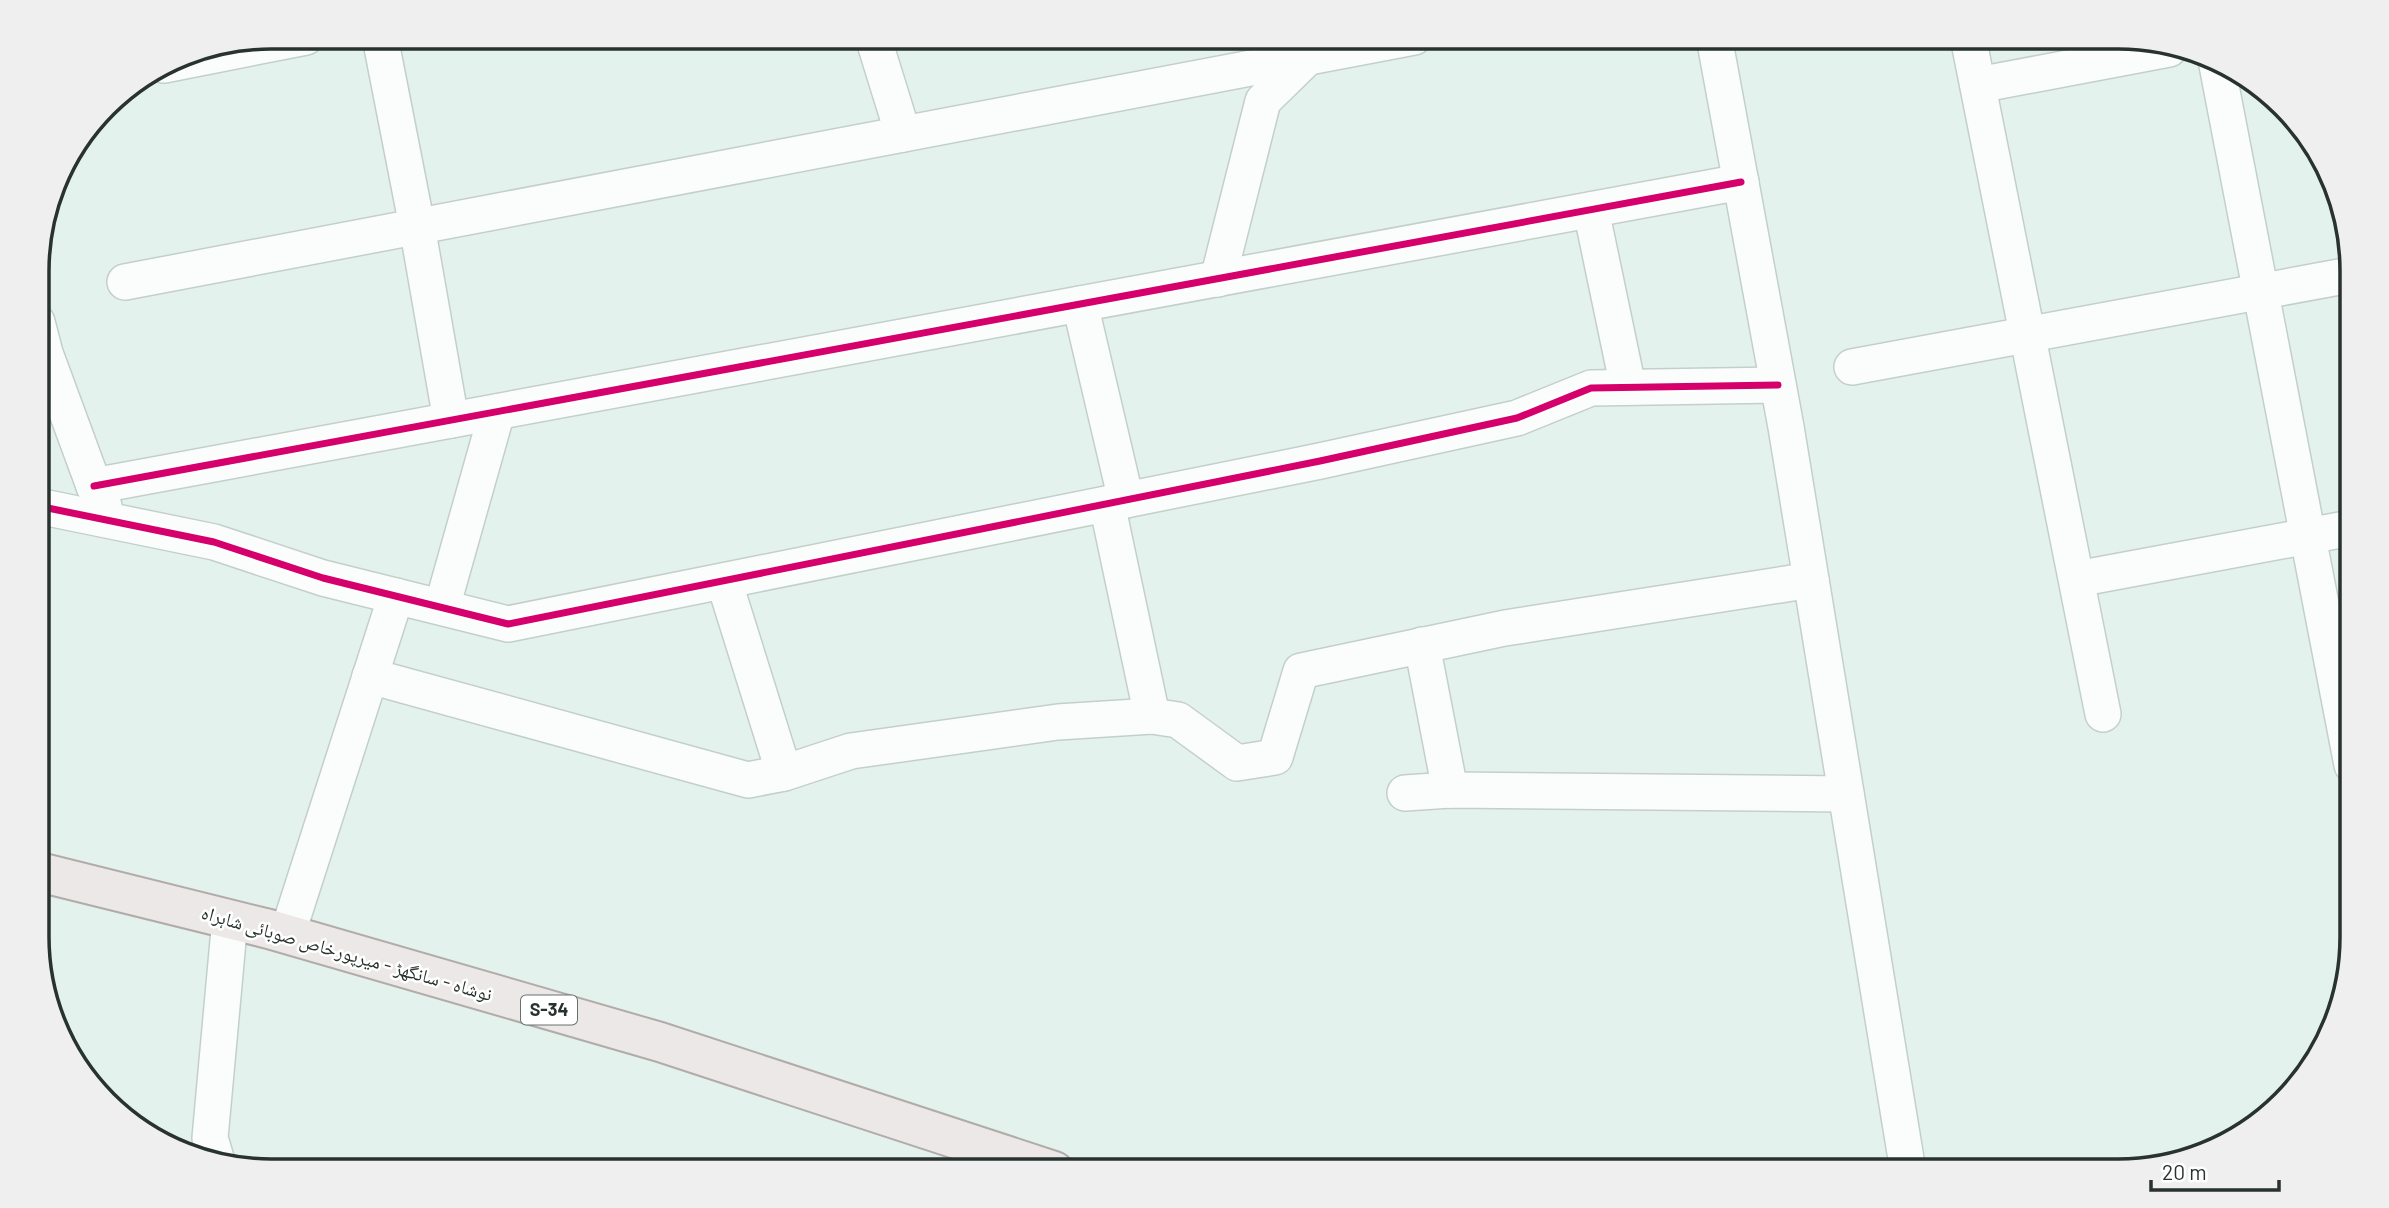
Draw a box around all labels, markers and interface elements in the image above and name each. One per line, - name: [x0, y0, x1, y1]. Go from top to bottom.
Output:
- street label: نوشاہ - سانگھڑ - میرپورخاص صوبائی شاہراہ: [199, 900, 495, 1006]
- road number: S-34: [521, 995, 577, 1024]
- scale bar: [2151, 1148, 2279, 1192]
- text: 20 m: [2162, 1159, 2207, 1184]

